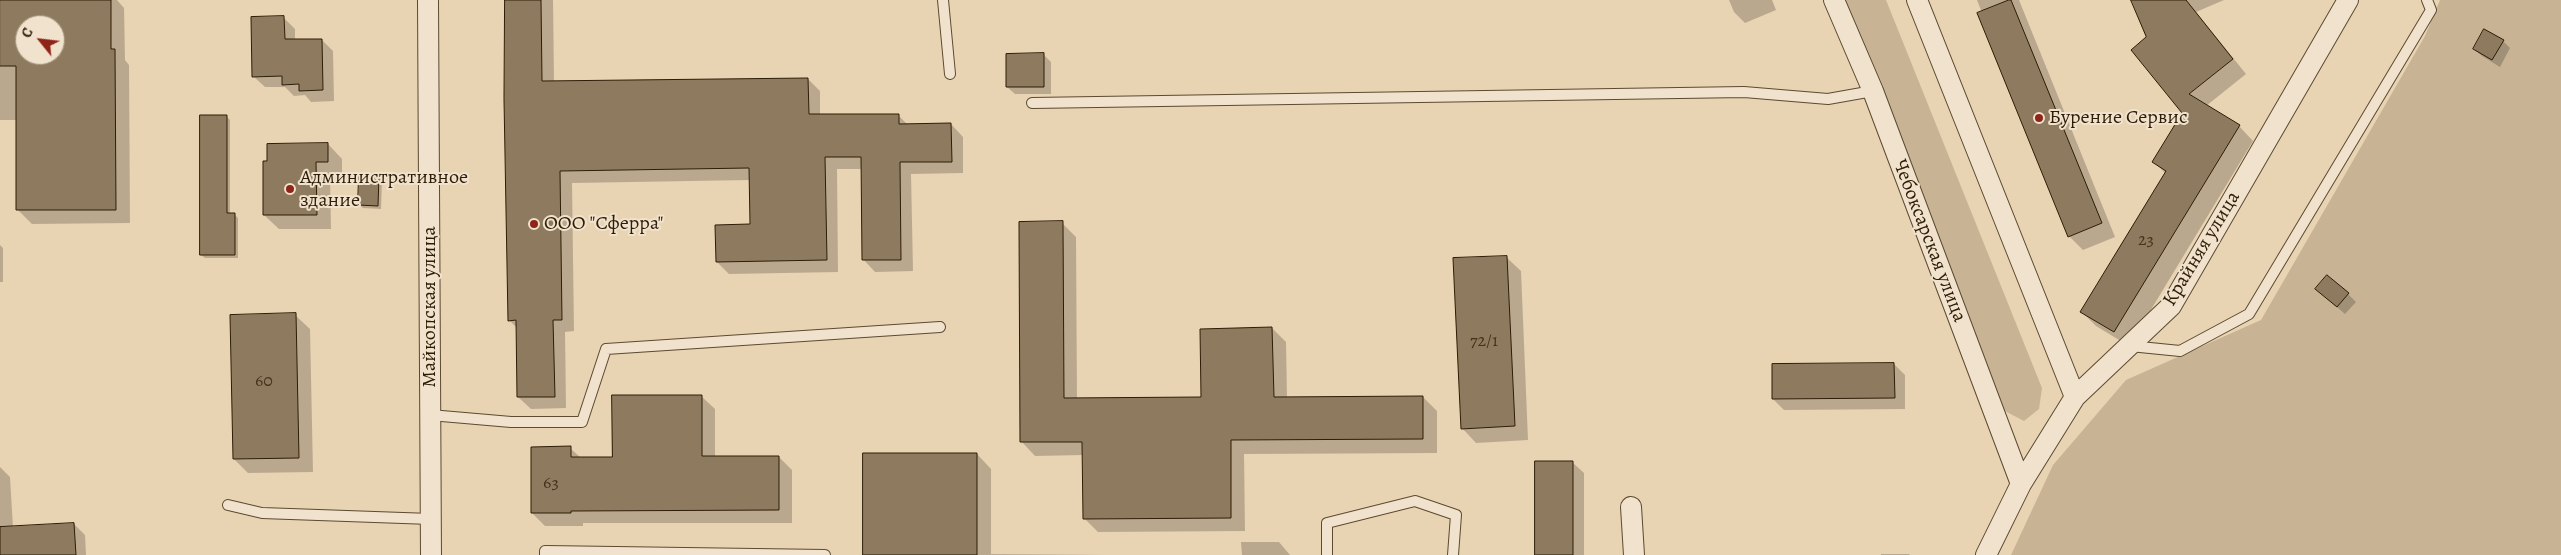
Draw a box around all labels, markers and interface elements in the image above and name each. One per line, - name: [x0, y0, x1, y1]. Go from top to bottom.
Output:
- north arrow: [15, 15, 65, 65]
- text: С: [17, 25, 38, 41]
- place label: Бурение Сервис: [2049, 106, 2188, 130]
- marker: Бурение Сервис: [2033, 112, 2045, 124]
- street label: Чебоксарская улица: [1887, 156, 1971, 326]
- place label: Административное здание: [300, 166, 468, 213]
- marker: Административное здание: [284, 183, 296, 195]
- street label: Крайняя улица: [2158, 187, 2246, 311]
- place label: ООО "Сферра": [544, 212, 663, 236]
- marker: ООО "Сферра": [528, 218, 540, 230]
- street label: Майкопская улица: [418, 226, 442, 388]
- house number: 23: [2138, 230, 2154, 252]
- house number: 72/1: [1470, 331, 1498, 353]
- house number: 60: [255, 371, 273, 393]
- house number: 63: [543, 473, 559, 495]

